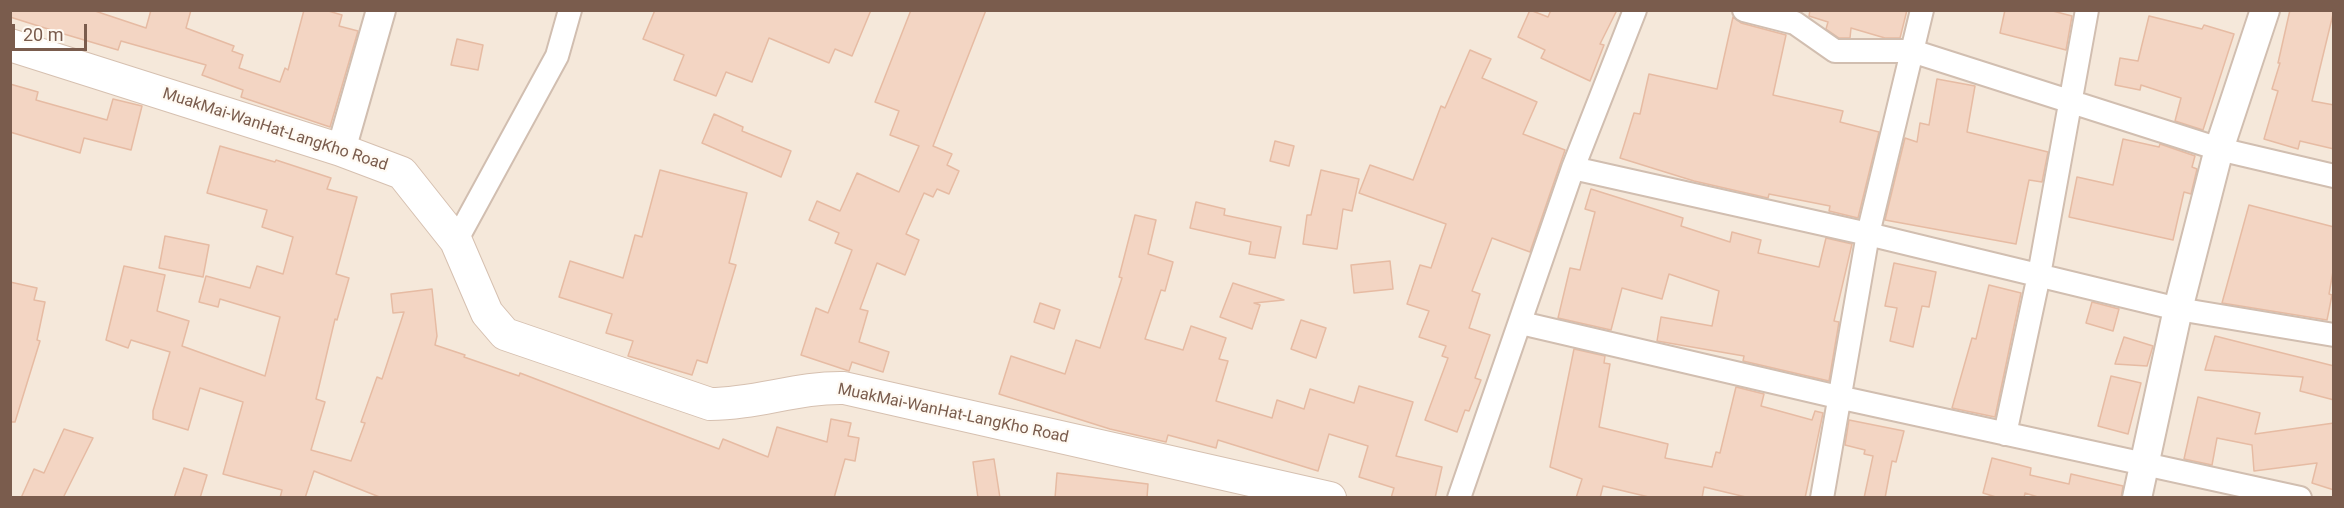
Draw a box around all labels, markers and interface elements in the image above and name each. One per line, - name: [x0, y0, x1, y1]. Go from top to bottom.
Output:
- scale bar: [15, 12, 90, 50]
- text: 20 m: [23, 24, 63, 45]
- street label: MuakMai-WanHat-LangKho Road: [160, 84, 390, 176]
- street label: MuakMai-WanHat-LangKho Road: [836, 380, 1070, 448]

